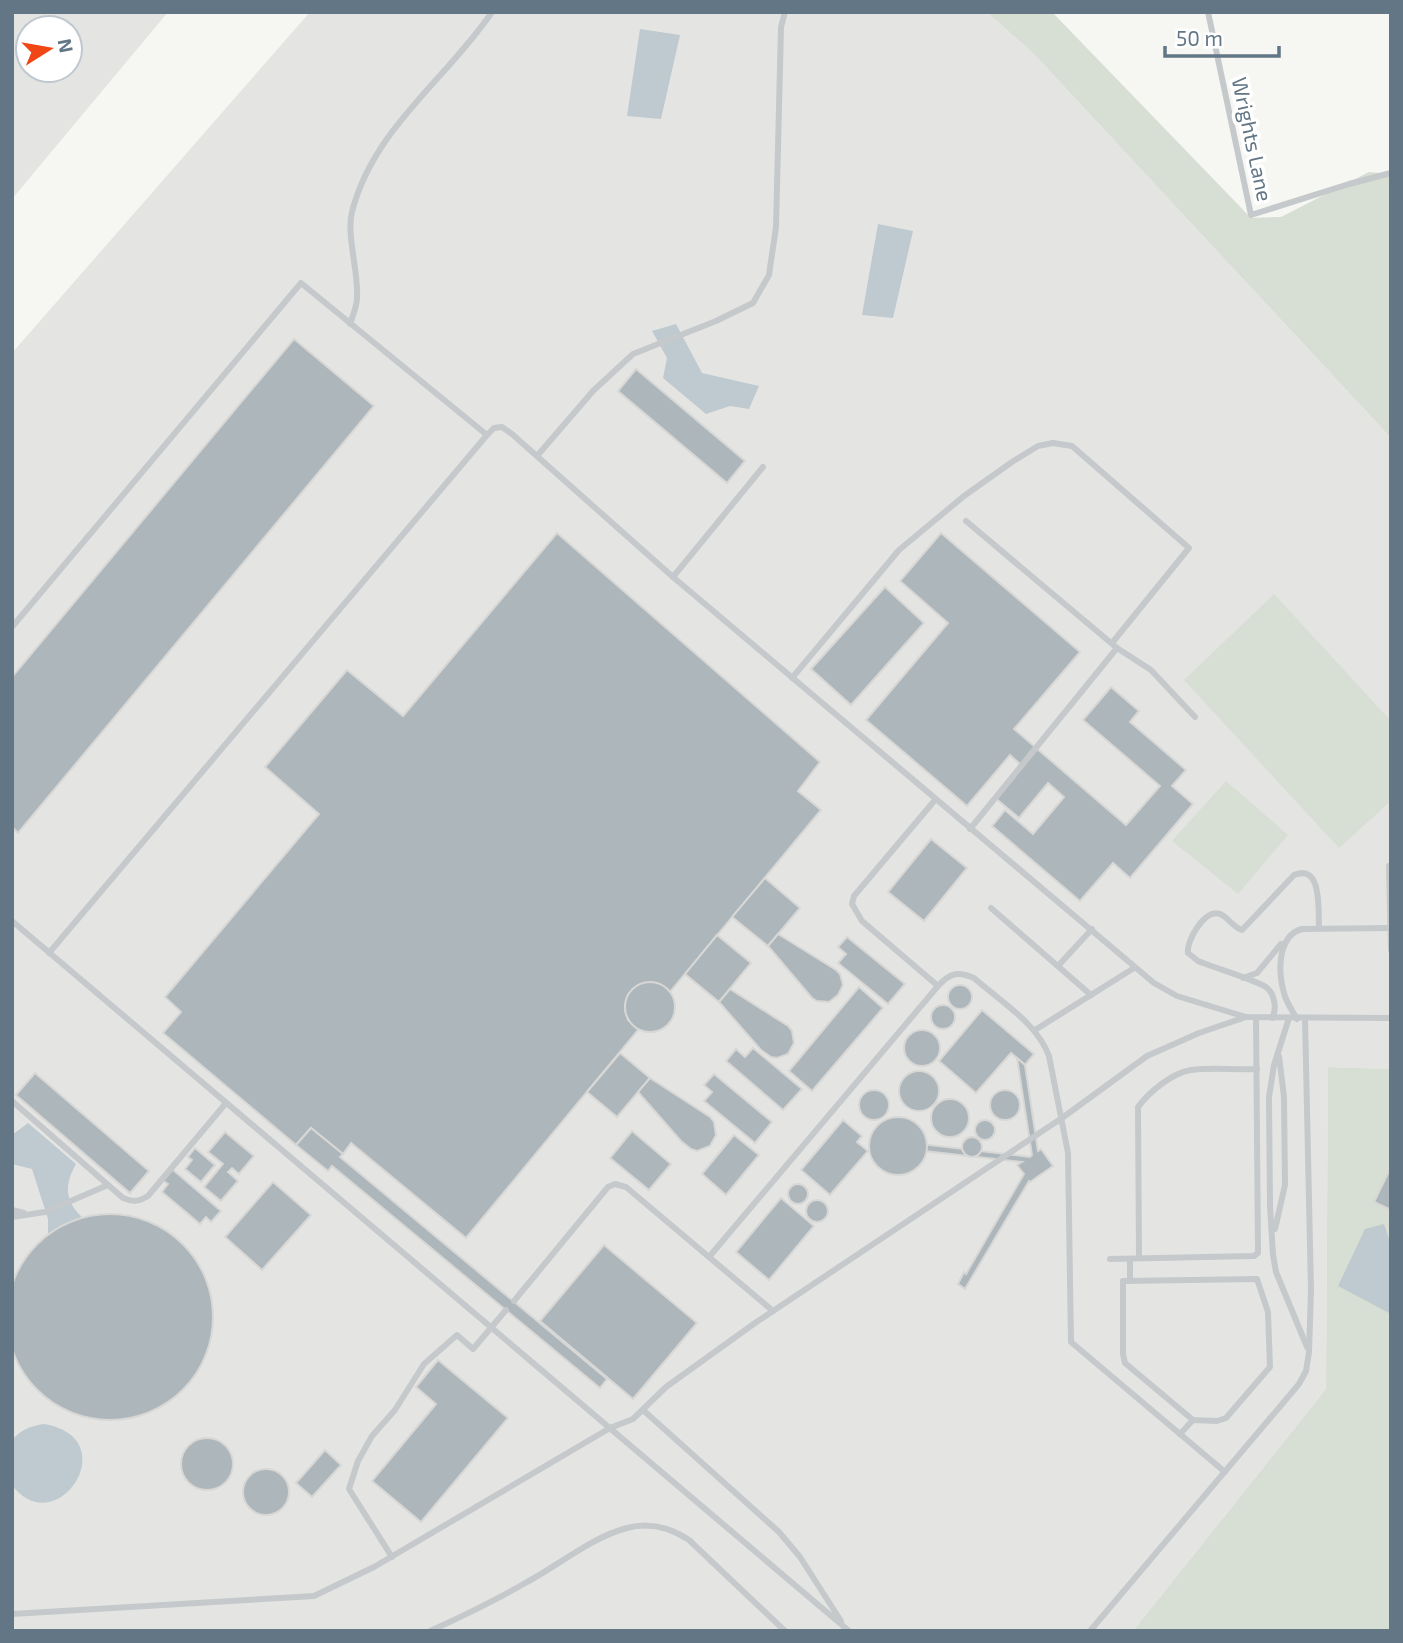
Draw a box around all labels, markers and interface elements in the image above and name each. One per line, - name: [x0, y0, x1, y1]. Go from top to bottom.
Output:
- north arrow: [14, 14, 84, 84]
- scale bar: [1165, 14, 1279, 58]
- text: 50 m: [1176, 25, 1223, 50]
- text: N: [54, 37, 79, 55]
- street label: Wrights Lane: [1228, 75, 1278, 203]

